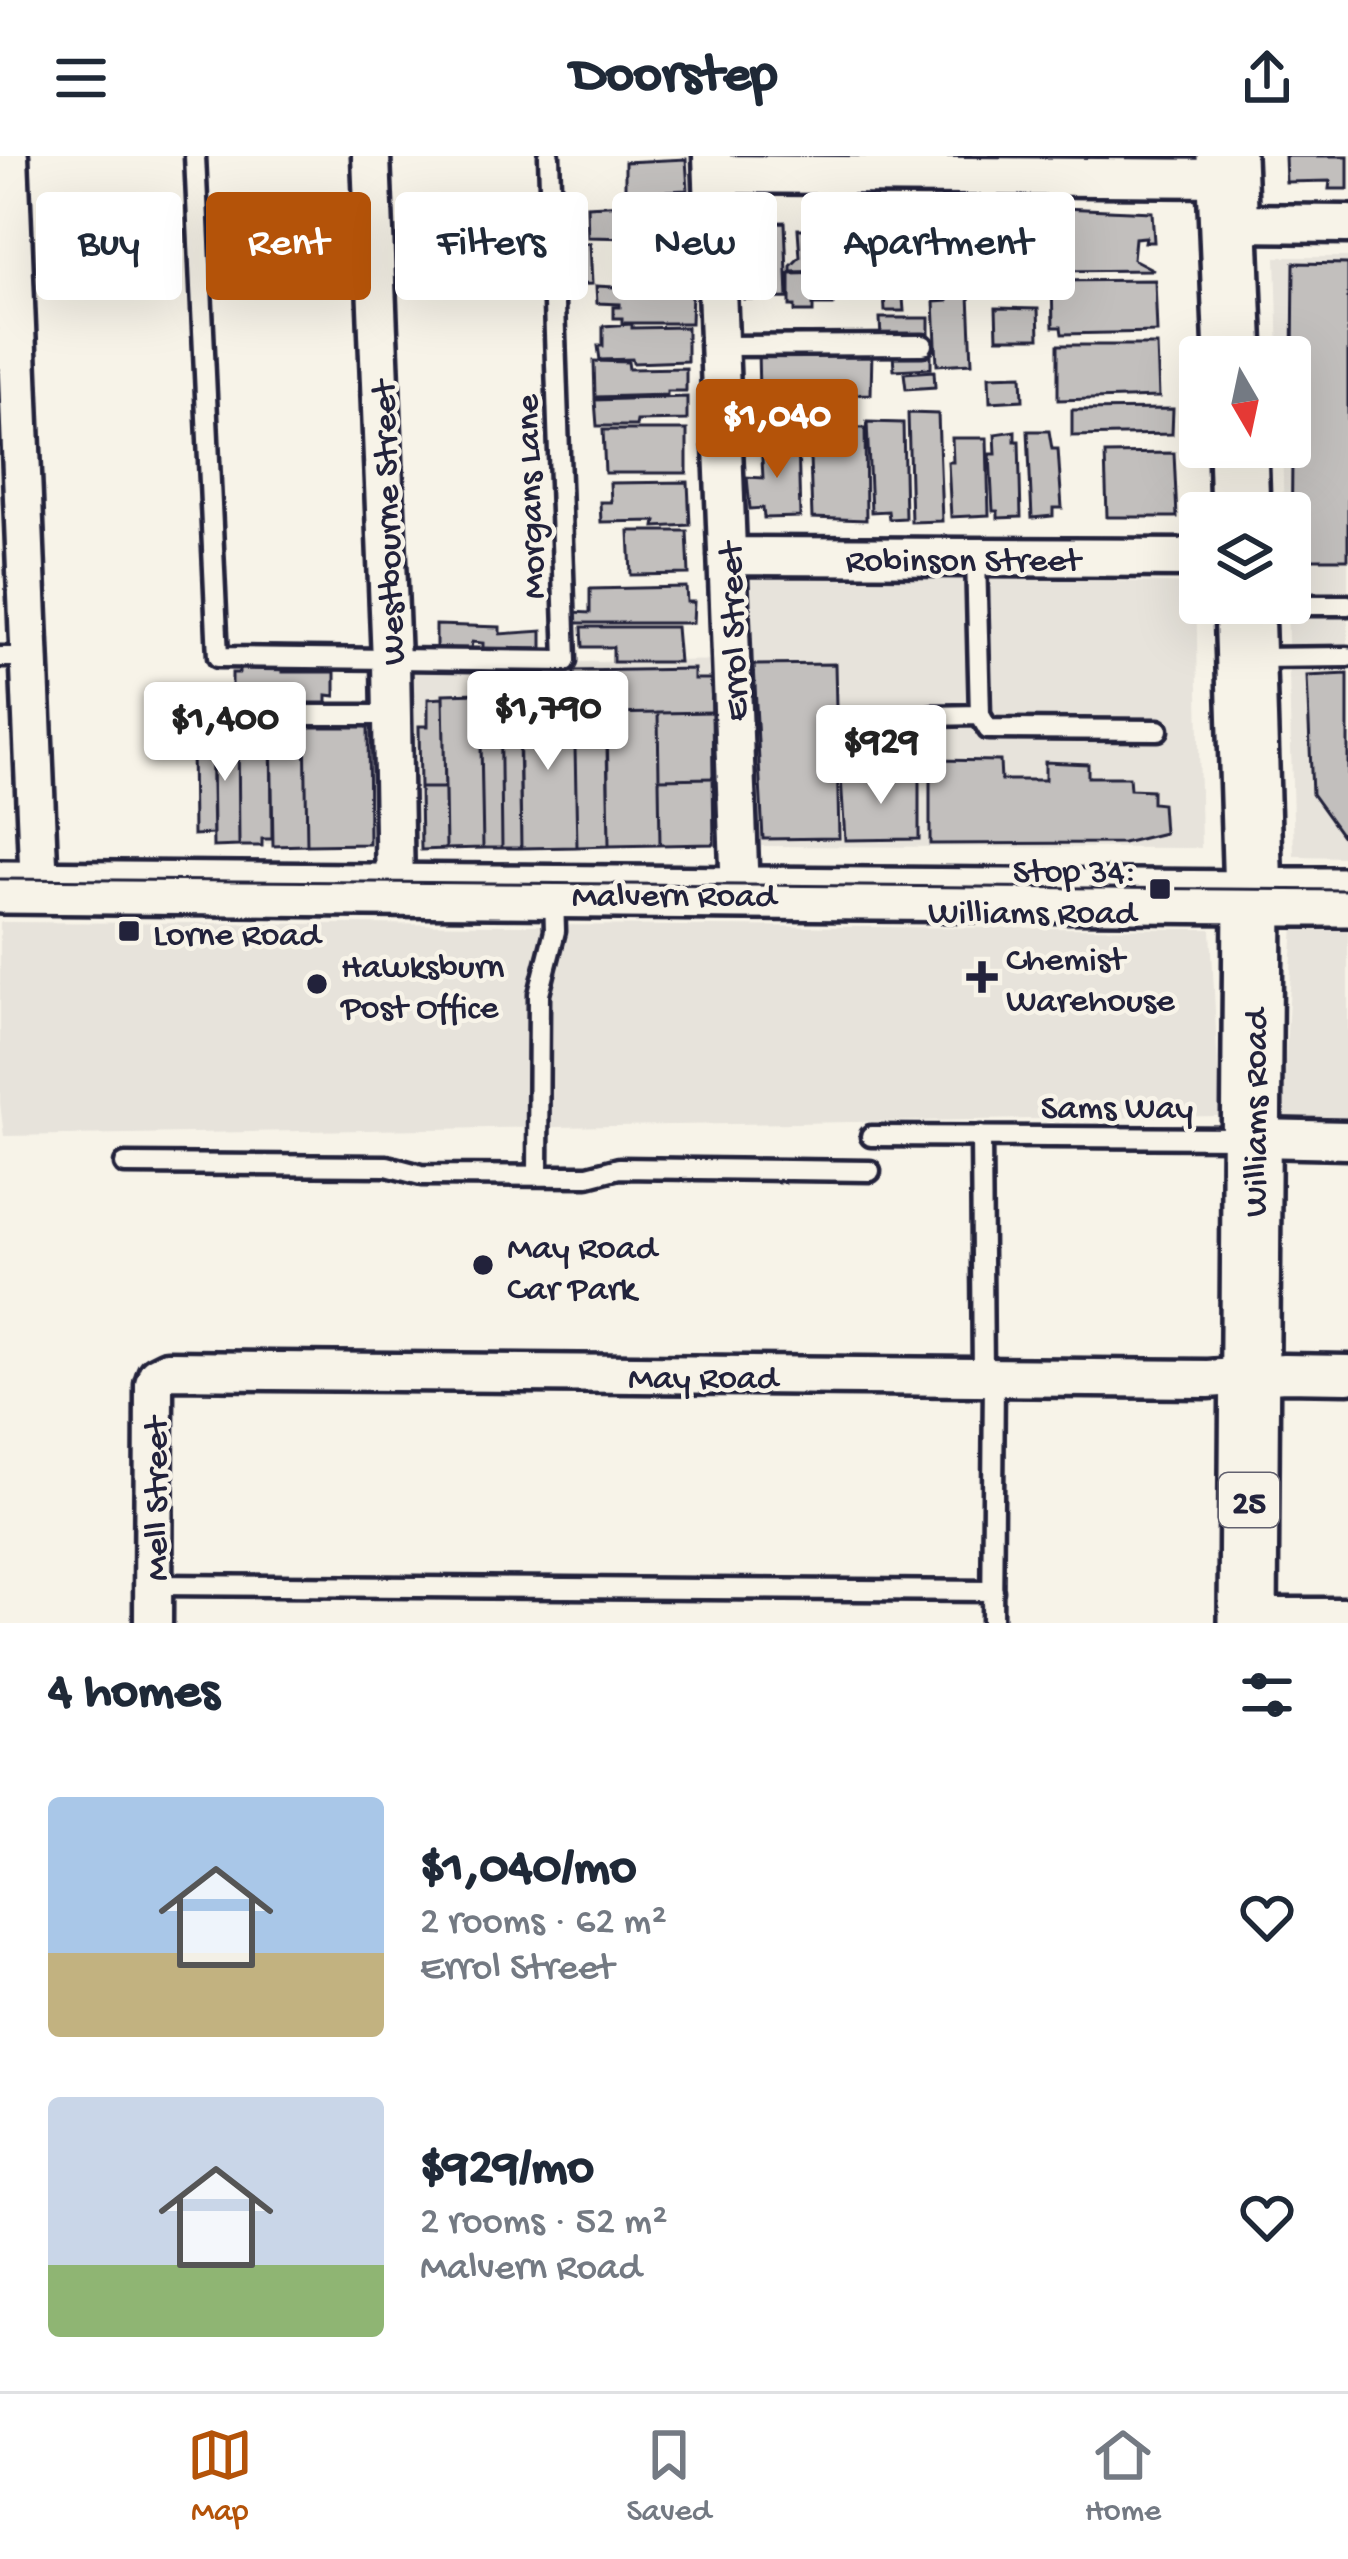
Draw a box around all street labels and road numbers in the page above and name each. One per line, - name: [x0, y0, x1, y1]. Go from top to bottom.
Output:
- street label: Westbourne Street: [365, 376, 418, 666]
- street label: Morgans Lane: [508, 393, 559, 600]
- street label: Errol Street: [712, 538, 761, 722]
- street label: Robinson Street: [845, 542, 1084, 585]
- street label: Malvern Road: [572, 877, 779, 920]
- street label: Williams Road: [1237, 1006, 1280, 1217]
- street label: Sams Way: [1041, 1089, 1193, 1132]
- street label: May Road: [628, 1359, 781, 1402]
- street label: Mell Street: [138, 1414, 181, 1581]
- road number: 25: [1219, 1473, 1279, 1527]

